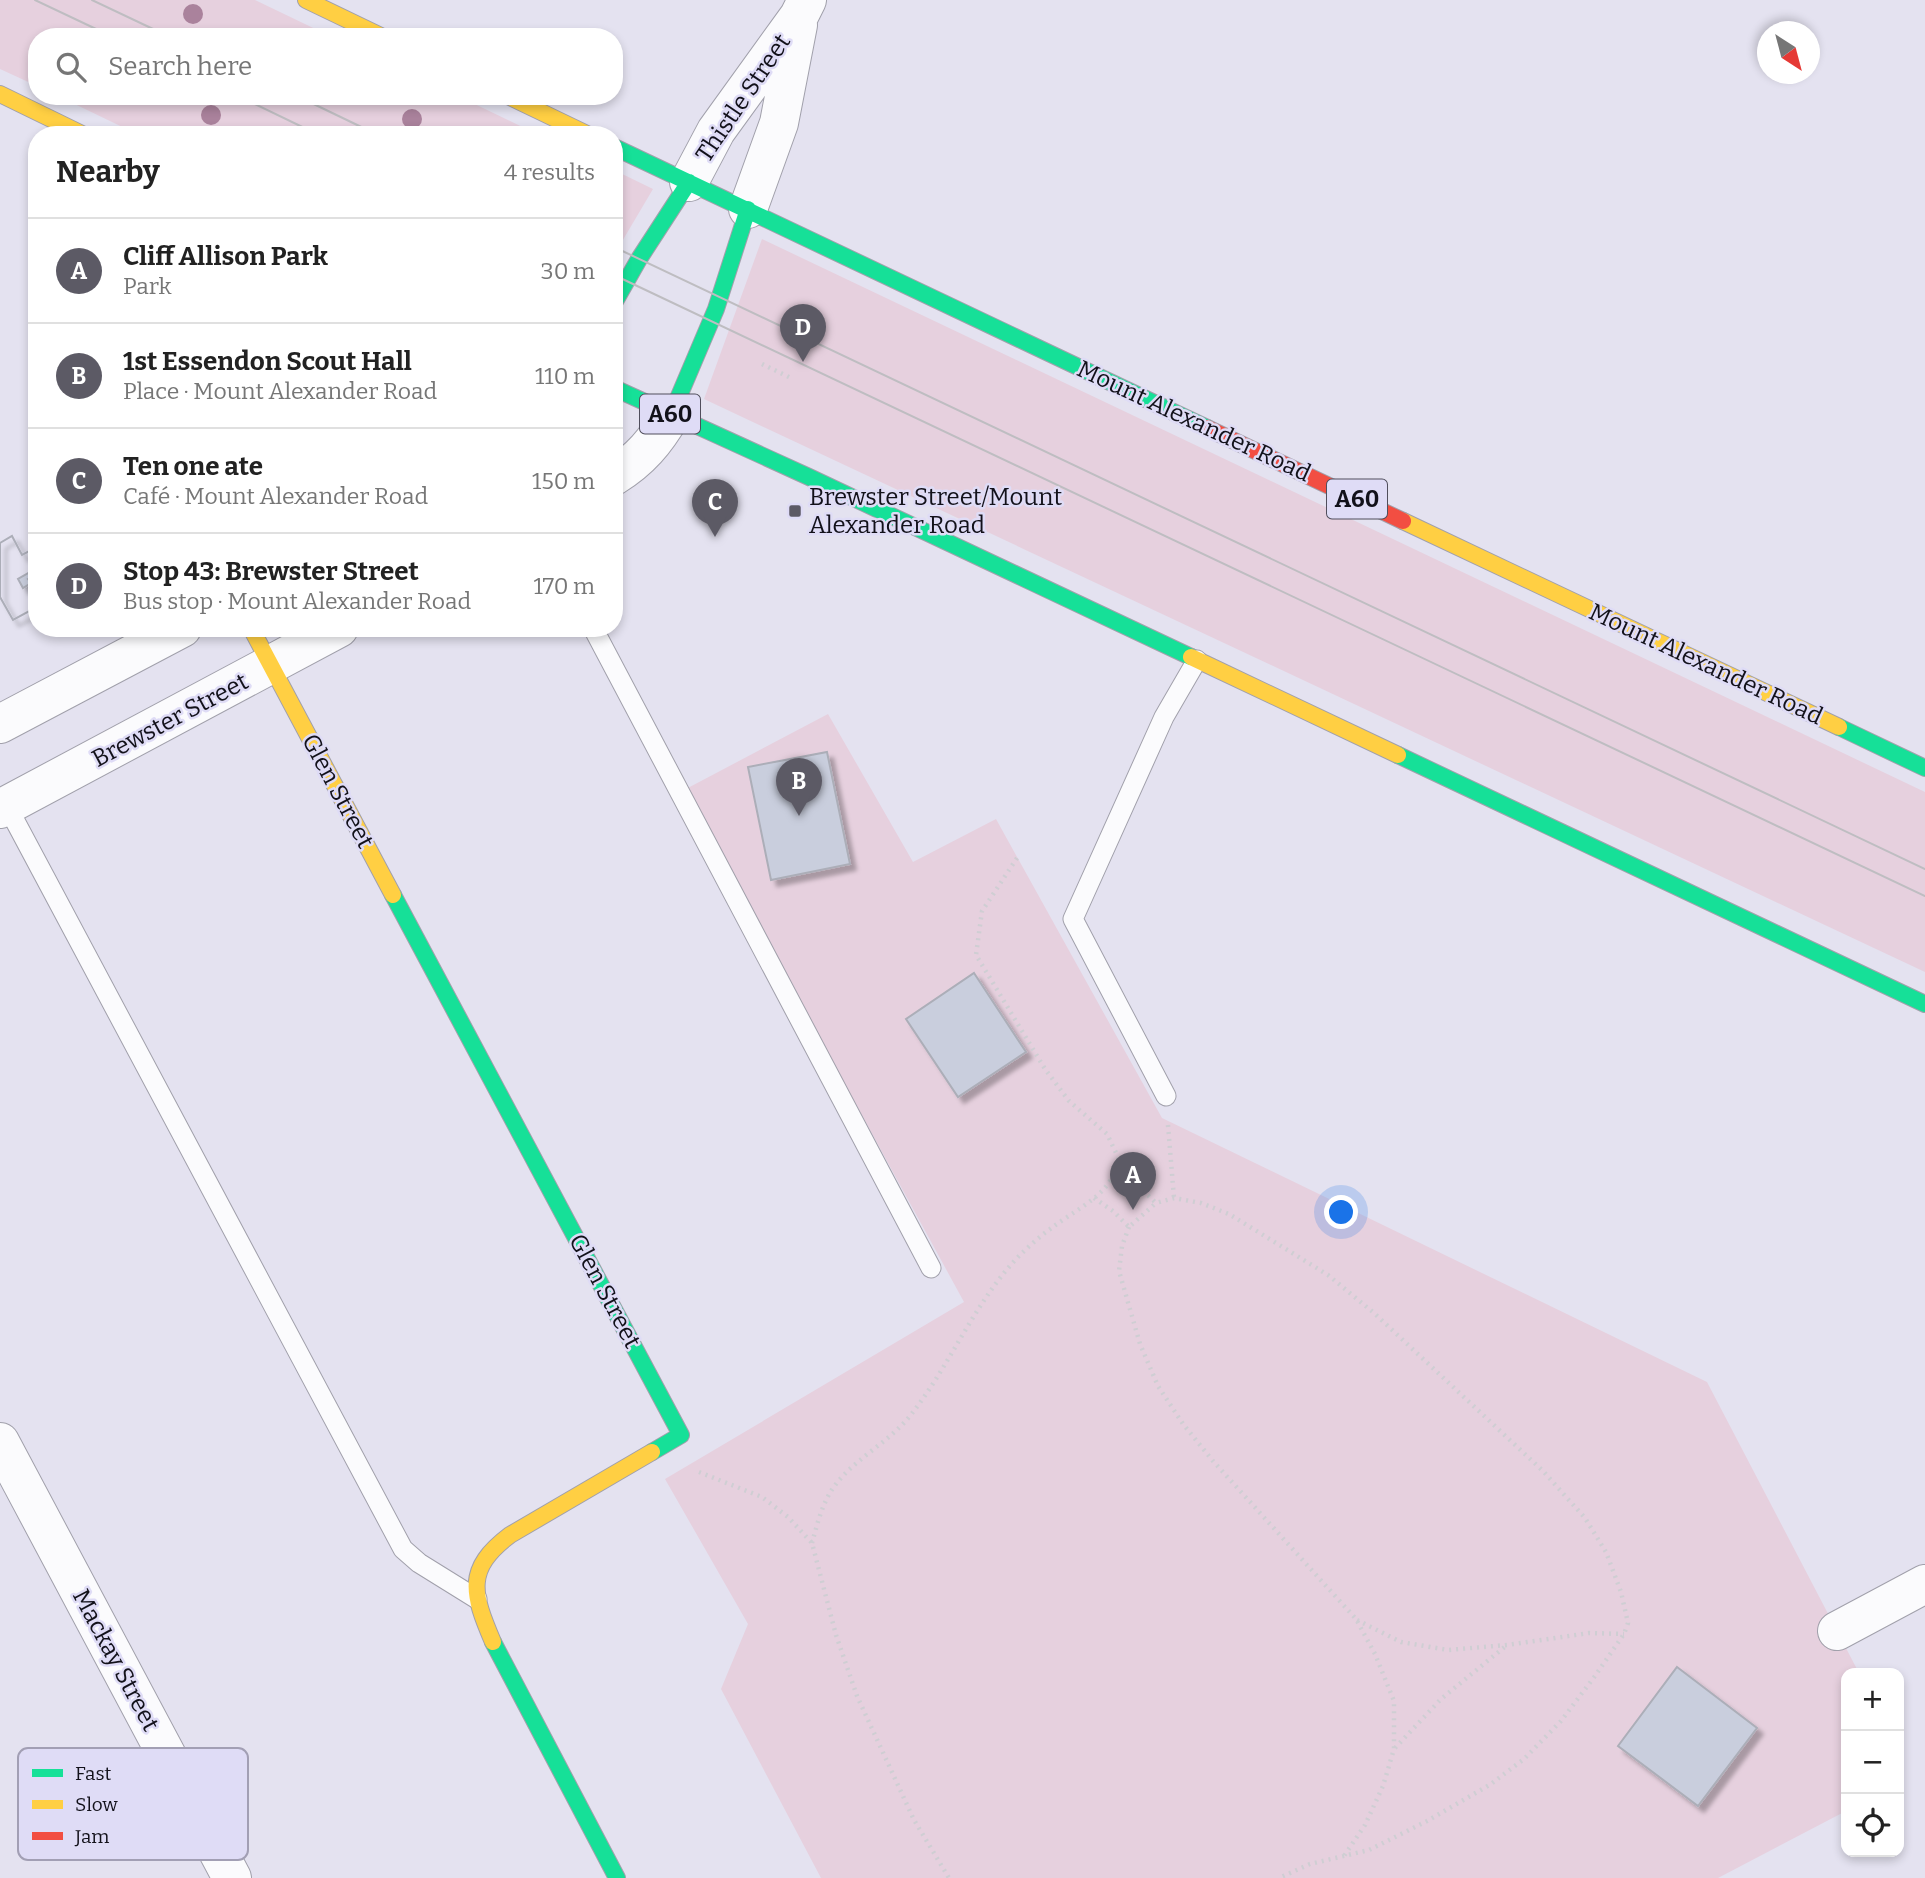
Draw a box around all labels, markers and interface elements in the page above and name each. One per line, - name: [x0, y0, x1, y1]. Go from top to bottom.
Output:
- north arrow: [1757, 21, 1820, 84]
- search box: [28, 28, 623, 105]
- street label: Thistle Street: [690, 28, 796, 167]
- icon: search: [52, 48, 90, 86]
- text: Search here: [108, 51, 252, 82]
- text: Nearby: [56, 154, 160, 190]
- text: 4 results: [504, 158, 595, 186]
- text: Cliff Allison Park: [123, 241, 328, 272]
- text: A: [71, 257, 87, 285]
- text: 30 m: [541, 257, 595, 285]
- text: Park: [123, 272, 172, 300]
- pin: D: [780, 304, 826, 362]
- text: 1st Essendon Scout Hall: [123, 346, 412, 377]
- street label: Mount Alexander Road: [1073, 355, 1315, 487]
- text: B: [72, 362, 86, 390]
- text: 110 m: [535, 362, 595, 390]
- text: Place · Mount Alexander Road: [123, 377, 437, 405]
- road number: A60: [640, 394, 700, 434]
- text: Ten one ate: [123, 451, 263, 482]
- text: C: [72, 467, 86, 495]
- text: 150 m: [532, 467, 595, 495]
- pin: C: [692, 479, 738, 537]
- road number: A60: [1327, 480, 1387, 519]
- text: Café · Mount Alexander Road: [123, 482, 428, 510]
- place label: Brewster Street/Mount Alexander Road: [809, 483, 1062, 539]
- marker: Brewster Street/Mount Alexander Road: [787, 503, 803, 519]
- text: Stop 43: Brewster Street: [123, 556, 419, 587]
- text: D: [71, 572, 87, 600]
- text: 170 m: [533, 572, 595, 600]
- text: Bus stop · Mount Alexander Road: [123, 587, 471, 615]
- street label: Mount Alexander Road: [1585, 598, 1827, 730]
- street label: Brewster Street: [87, 667, 253, 773]
- street label: Glen Street: [296, 729, 380, 853]
- pin: B: [776, 758, 822, 816]
- pin: A: [1110, 1152, 1156, 1210]
- your location: [1324, 1195, 1358, 1229]
- street label: Glen Street: [563, 1229, 647, 1353]
- street label: Mackay Street: [67, 1584, 165, 1736]
- map controls: [1841, 1668, 1904, 1857]
- button: +: [1841, 1668, 1904, 1731]
- button: −: [1841, 1731, 1904, 1794]
- legend: [18, 1748, 248, 1860]
- text: Fast: [75, 1762, 112, 1785]
- text: Slow: [75, 1793, 118, 1816]
- button: locate: [1841, 1794, 1904, 1857]
- text: Jam: [74, 1825, 109, 1848]

